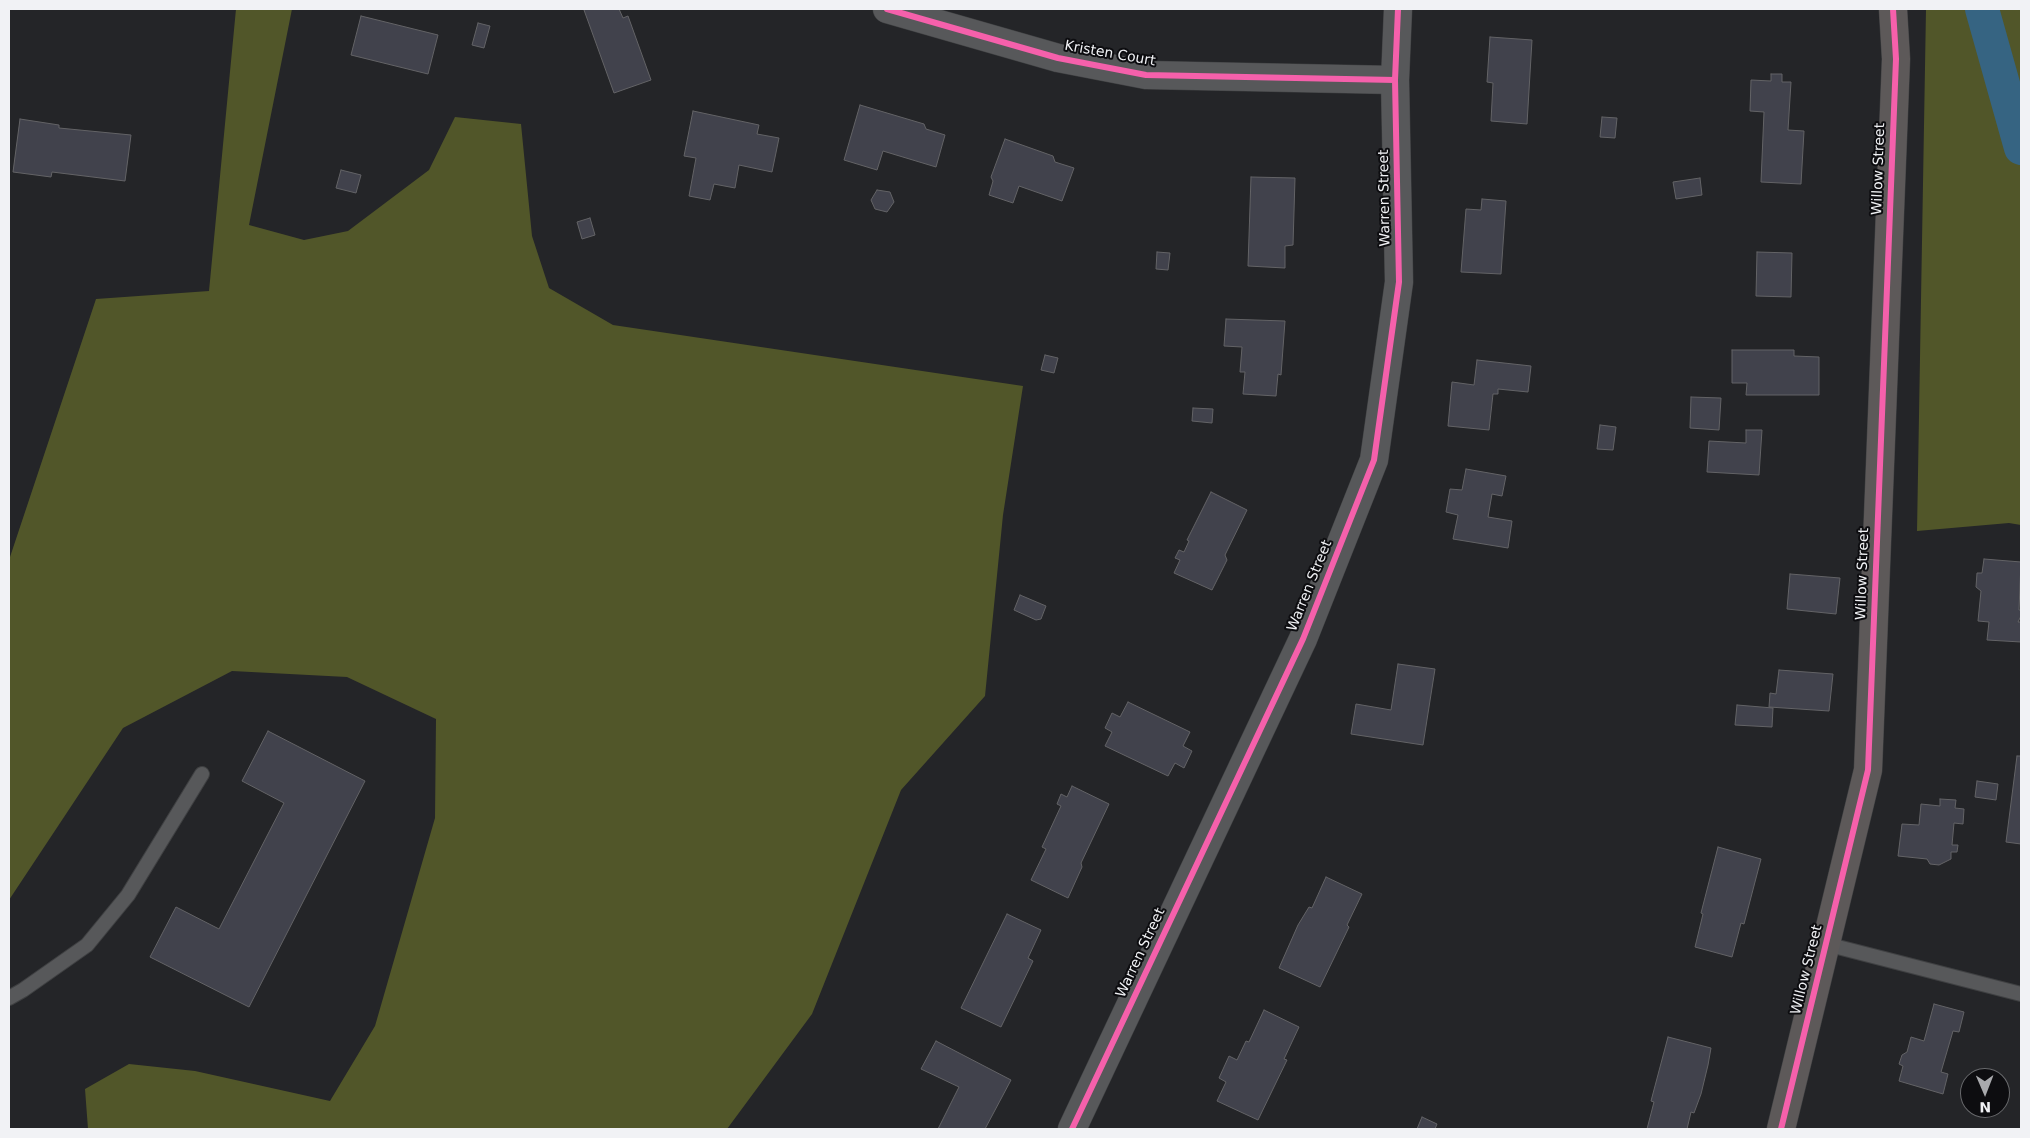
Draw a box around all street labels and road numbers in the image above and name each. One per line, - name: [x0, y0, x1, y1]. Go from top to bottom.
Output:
- street label: Kristen Court: [1063, 38, 1157, 70]
- street label: Willow Street: [1869, 123, 1889, 215]
- street label: Warren Street: [1376, 149, 1394, 247]
- street label: Willow Street: [1853, 528, 1873, 620]
- street label: Warren Street: [1284, 538, 1336, 634]
- street label: Warren Street: [1113, 906, 1169, 1000]
- street label: Willow Street: [1788, 923, 1826, 1017]

